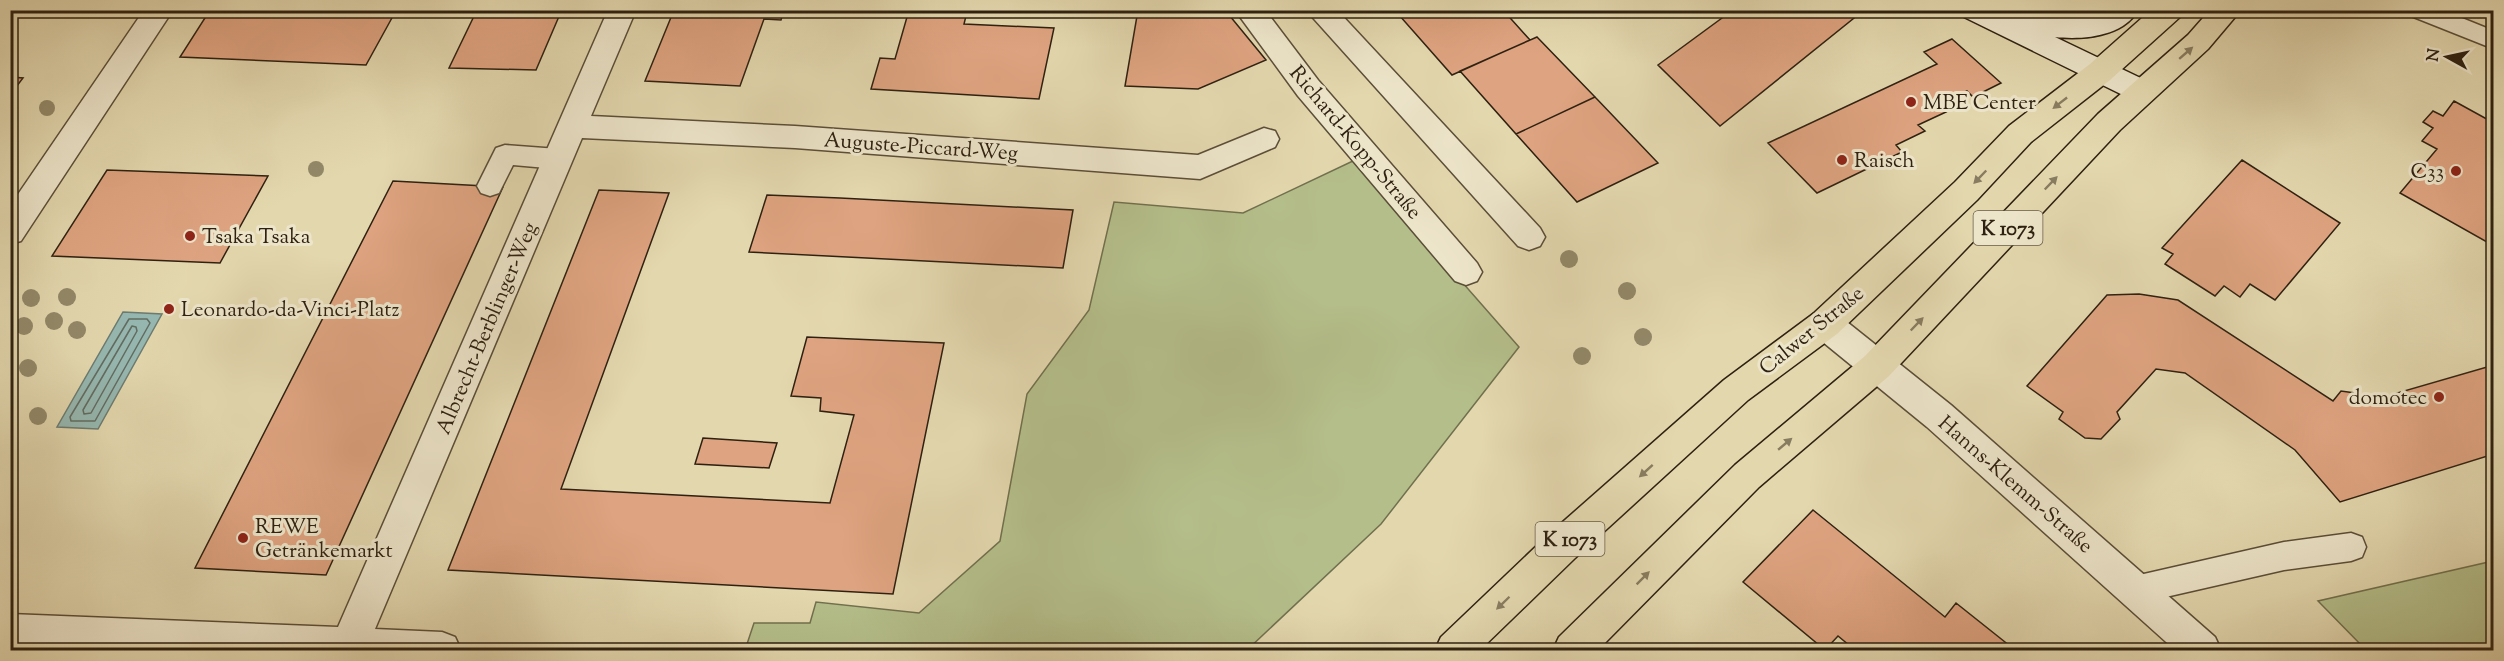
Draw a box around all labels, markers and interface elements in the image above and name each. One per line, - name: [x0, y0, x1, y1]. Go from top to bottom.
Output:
- north arrow: [2417, 27, 2477, 87]
- one-way arrow: [2178, 46, 2193, 60]
- text: N: [2422, 47, 2447, 63]
- street label: Richard-Kopp-Straße: [1281, 60, 1428, 227]
- place label: MBE Center: [1923, 89, 2036, 119]
- marker: MBE Center: [1904, 95, 1918, 109]
- one-way arrow: [2052, 97, 2068, 110]
- street label: Auguste-Piccard-Weg: [823, 126, 1019, 170]
- place label: Raisch: [1854, 147, 1915, 177]
- marker: Raisch: [1835, 153, 1849, 167]
- place label: C33: [2410, 158, 2444, 188]
- marker: C33: [2449, 164, 2463, 178]
- one-way arrow: [1973, 169, 1987, 183]
- one-way arrow: [2044, 176, 2058, 190]
- road number: K 1073: [1974, 211, 2042, 245]
- street label: Albrecht-Berblinger-Weg: [430, 218, 546, 440]
- place label: Tsaka Tsaka: [202, 223, 311, 253]
- marker: Tsaka Tsaka: [183, 229, 197, 243]
- street label: Calwer Straße: [1753, 280, 1871, 383]
- place label: Leonardo-da-Vinci-Platz: [181, 296, 399, 326]
- marker: Leonardo-da-Vinci-Platz: [162, 302, 176, 316]
- one-way arrow: [1910, 317, 1923, 332]
- place label: domotec: [2349, 384, 2427, 414]
- marker: domotec: [2432, 390, 2446, 404]
- street label: Hanns-Klemm-Straße: [1931, 410, 2099, 561]
- one-way arrow: [1777, 438, 1792, 451]
- one-way arrow: [1639, 464, 1654, 477]
- place label: REWE Getränkemarkt: [255, 513, 393, 567]
- road number: K 1073: [1536, 522, 1604, 556]
- marker: REWE Getränkemarkt: [236, 531, 250, 545]
- one-way arrow: [1636, 572, 1650, 586]
- one-way arrow: [1495, 596, 1510, 610]

